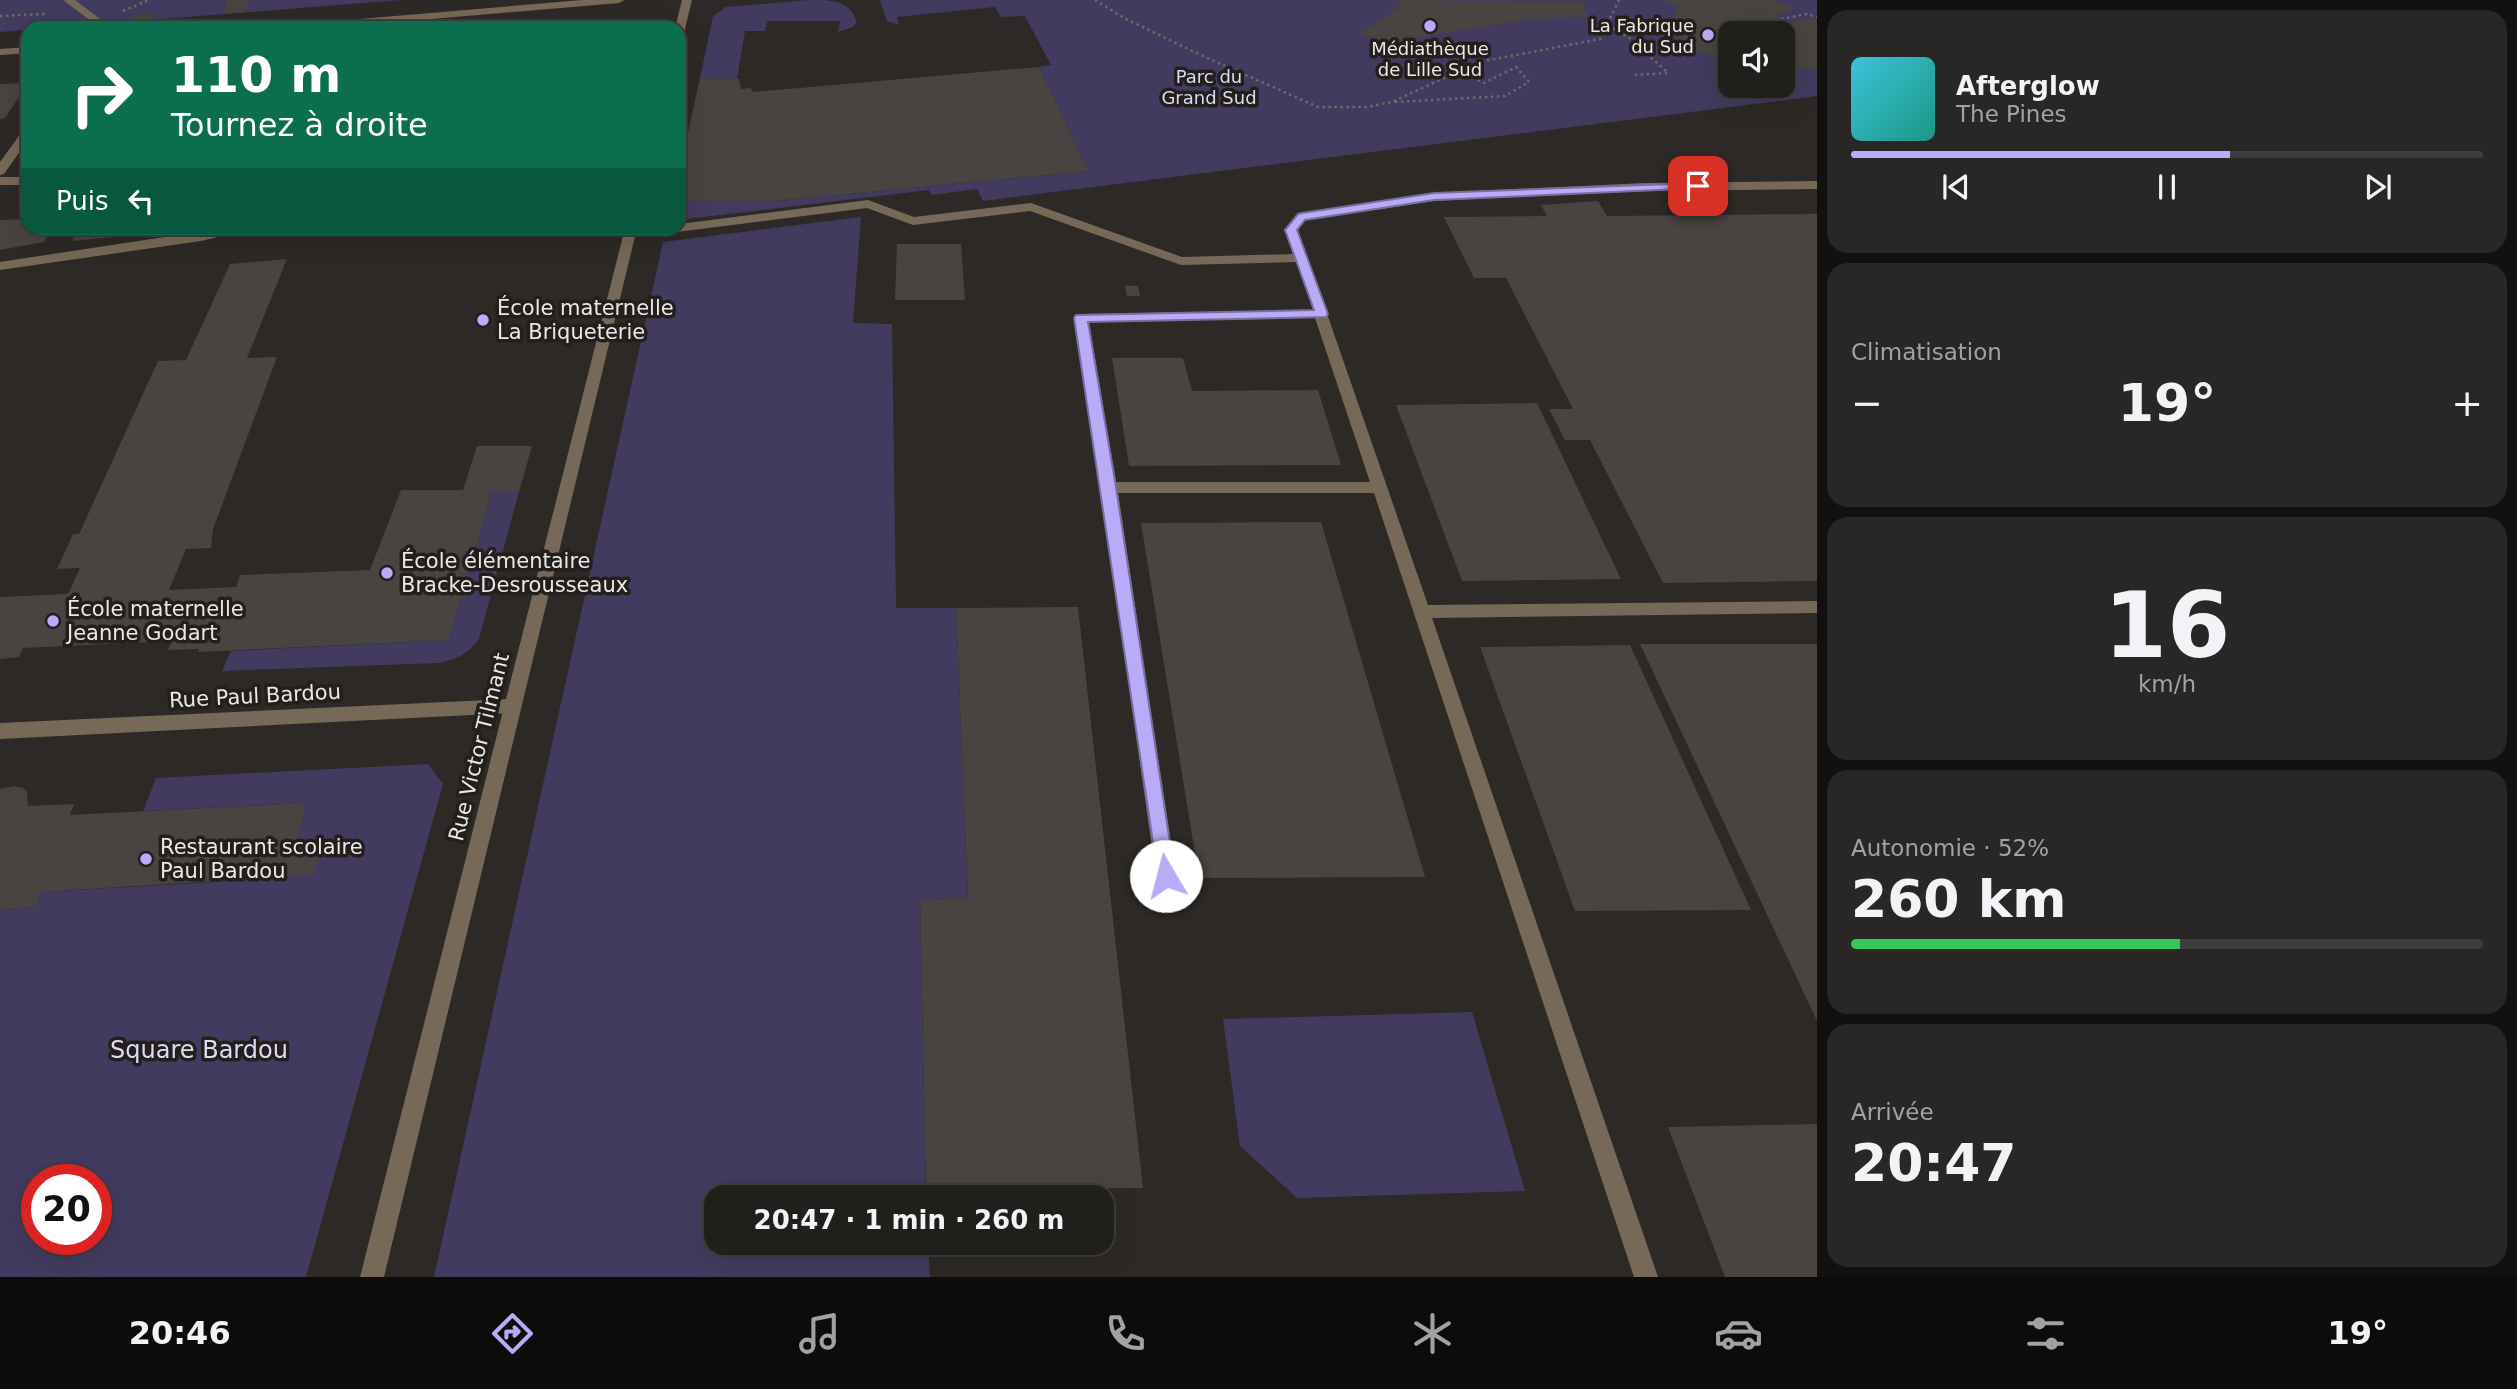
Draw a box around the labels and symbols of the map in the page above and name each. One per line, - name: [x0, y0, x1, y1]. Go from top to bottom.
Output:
- place label: La Fabrique du Sud: [1590, 15, 1694, 57]
- marker: Médiathèque de Lille Sud: [1422, 18, 1438, 34]
- marker: La Fabrique du Sud: [1700, 27, 1716, 43]
- place label: Médiathèque de Lille Sud: [1371, 38, 1489, 80]
- park label: Parc du Grand Sud: [1161, 66, 1257, 108]
- pin: [1668, 156, 1728, 216]
- place label: École maternelle La Briqueterie: [497, 295, 674, 344]
- marker: École maternelle La Briqueterie: [475, 312, 491, 328]
- place label: École élémentaire Bracke-Desrousseaux: [401, 548, 628, 597]
- marker: École élémentaire Bracke-Desrousseaux: [379, 565, 395, 581]
- place label: École maternelle Jeanne Godart: [65, 596, 244, 645]
- marker: École maternelle Jeanne Godart: [45, 613, 61, 629]
- street label: Rue Victor Tilmant: [444, 650, 514, 844]
- street label: Rue Paul Bardou: [168, 680, 342, 712]
- place label: Restaurant scolaire Paul Bardou: [160, 835, 363, 883]
- position arrow: [1129, 839, 1203, 913]
- marker: Restaurant scolaire Paul Bardou: [138, 851, 154, 867]
- park label: Square Bardou: [110, 1036, 288, 1064]
- speed limit sign: 20: [21, 1164, 112, 1255]

